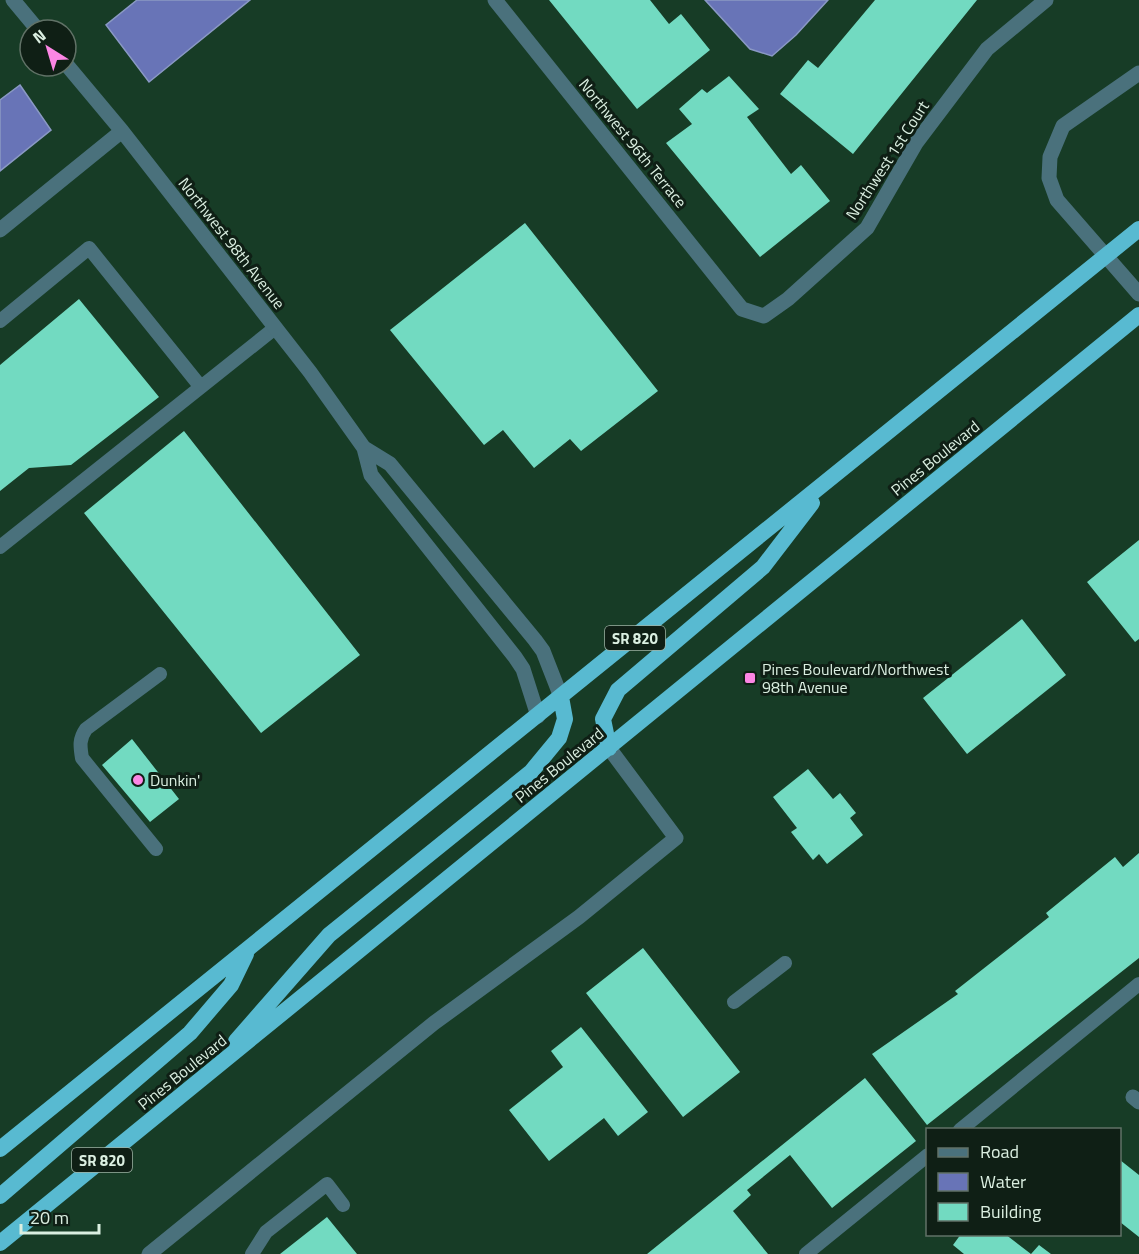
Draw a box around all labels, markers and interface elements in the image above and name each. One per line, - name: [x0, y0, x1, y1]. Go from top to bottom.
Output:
- north arrow: [18, 18, 78, 78]
- text: N: [27, 23, 51, 49]
- street label: Northwest 96th Terrace: [573, 73, 693, 213]
- street label: Northwest 1st Court: [839, 95, 935, 224]
- street label: Northwest 98th Avenue: [173, 172, 291, 314]
- street label: Pines Boulevard: [885, 415, 985, 501]
- road number: SR 820: [605, 626, 665, 650]
- place label: Pines Boulevard/Northwest 98th Avenue: [762, 657, 950, 699]
- marker: Pines Boulevard/Northwest 98th Avenue: [743, 671, 757, 685]
- street label: Pines Boulevard: [509, 722, 609, 808]
- place label: Dunkin': [150, 768, 200, 792]
- marker: Dunkin': [131, 773, 145, 787]
- street label: Pines Boulevard: [132, 1029, 232, 1115]
- legend: [926, 1128, 1121, 1236]
- text: Road: [980, 1138, 1019, 1165]
- road number: SR 820: [72, 1148, 132, 1172]
- text: Water: [980, 1168, 1026, 1195]
- scale bar: [21, 1197, 99, 1235]
- text: Building: [980, 1198, 1041, 1225]
- text: 20 m: [30, 1204, 69, 1231]

